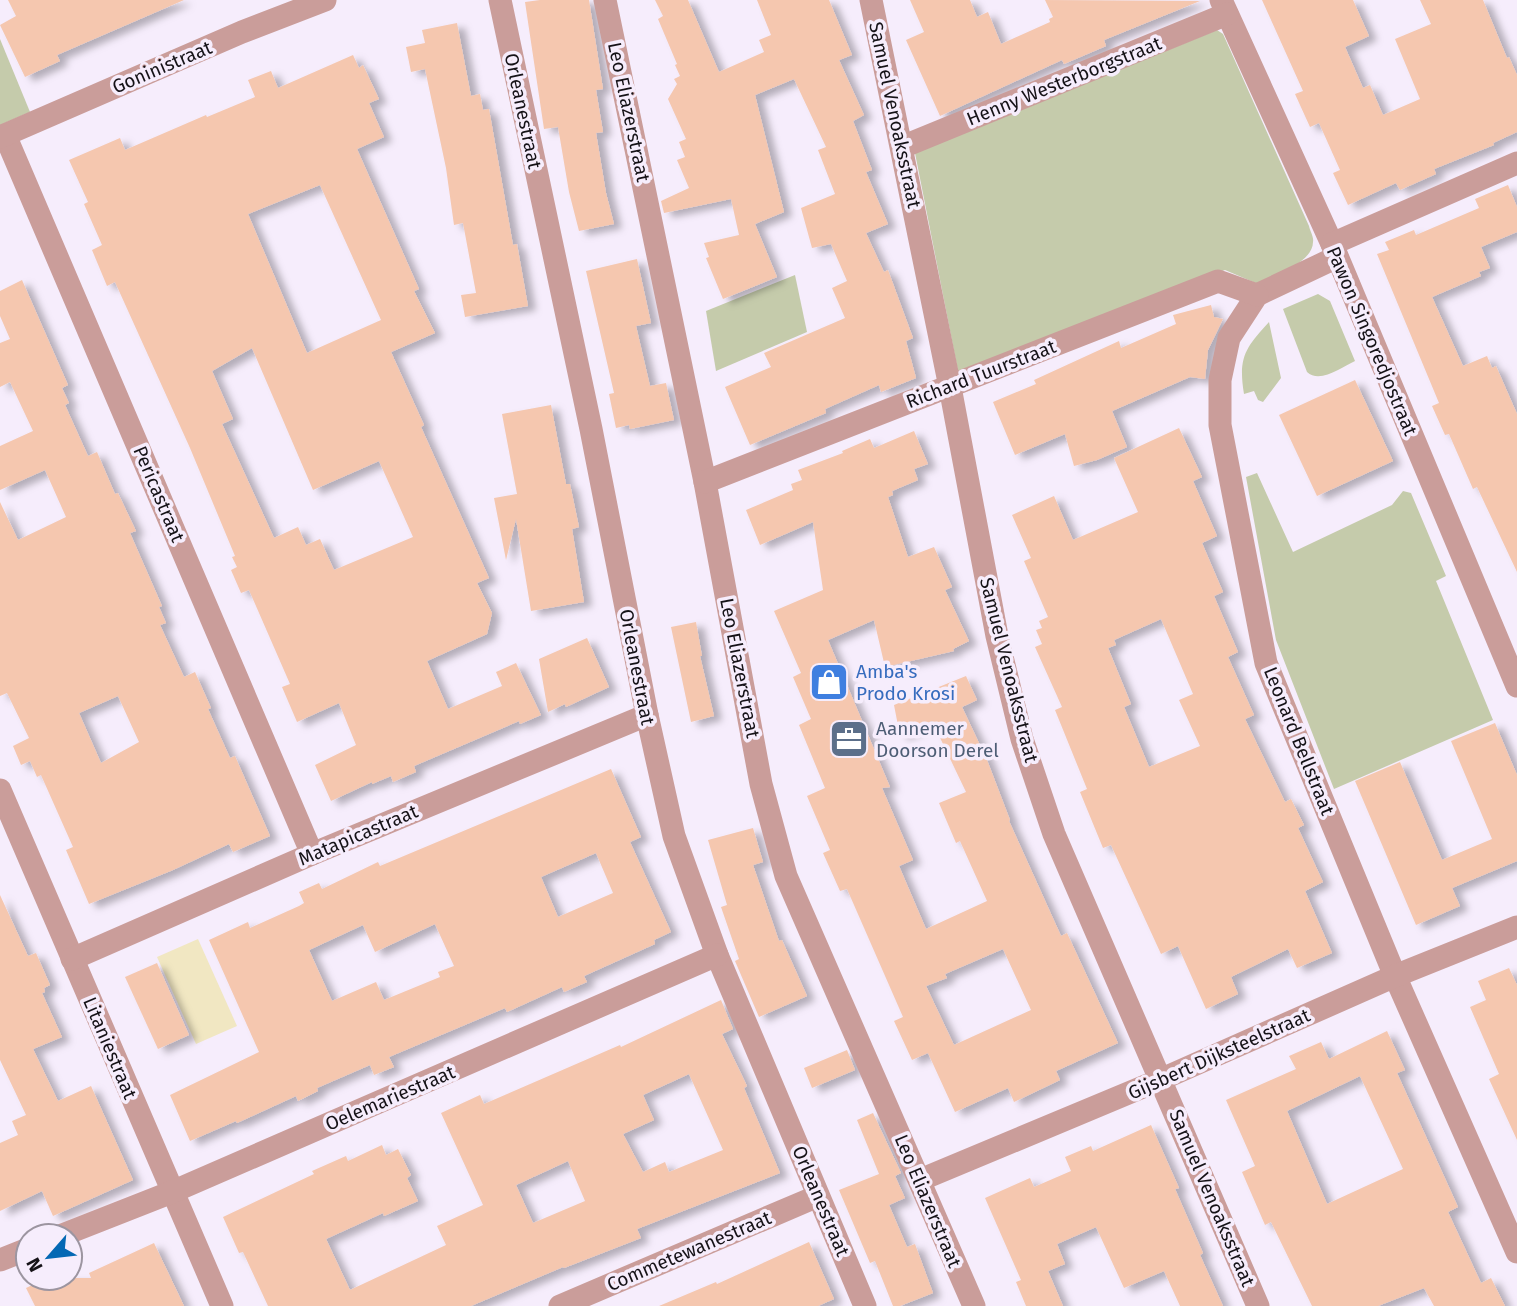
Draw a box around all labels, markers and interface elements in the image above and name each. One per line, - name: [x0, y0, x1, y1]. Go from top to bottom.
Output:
- street label: Samuel Venoaksstraat: [864, 20, 926, 210]
- street label: Henny Westerborgstraat: [963, 31, 1165, 131]
- street label: Goninistraat: [109, 36, 215, 98]
- street label: Leo Eliazerstraat: [603, 40, 655, 184]
- street label: Orleanestraat: [500, 51, 547, 171]
- street label: Pawon Singoredjostraat: [1322, 243, 1422, 439]
- street label: Richard Tuurstraat: [903, 335, 1059, 413]
- street label: Pericastraat: [128, 442, 190, 546]
- street label: Samuel Venoaksstraat: [975, 575, 1043, 765]
- street label: Leo Eliazerstraat: [715, 596, 765, 740]
- street label: Orleanestraat: [614, 607, 660, 727]
- place label: Amba's Prodo Krosi: [856, 660, 955, 705]
- shop icon: Amba's Prodo Krosi: [808, 661, 850, 703]
- street label: Leonard Bellstraat: [1259, 663, 1339, 819]
- place label: Aannemer Doorson Derel: [876, 717, 999, 762]
- office icon: Aannemer Doorson Derel: [828, 718, 870, 760]
- street label: Matapicastraat: [295, 799, 421, 871]
- street label: Litaniestraat: [78, 994, 142, 1103]
- street label: Gijsbert Dijksteelstraat: [1125, 1003, 1314, 1104]
- street label: Oelemariestraat: [322, 1060, 459, 1136]
- street label: Samuel Venoaksstraat: [1164, 1106, 1260, 1290]
- street label: Leo Eliazerstraat: [890, 1131, 966, 1271]
- street label: Orleanestraat: [787, 1142, 855, 1260]
- street label: Commetewanestraat: [603, 1206, 775, 1296]
- north arrow: [14, 1222, 84, 1292]
- text: N: [21, 1254, 48, 1276]

